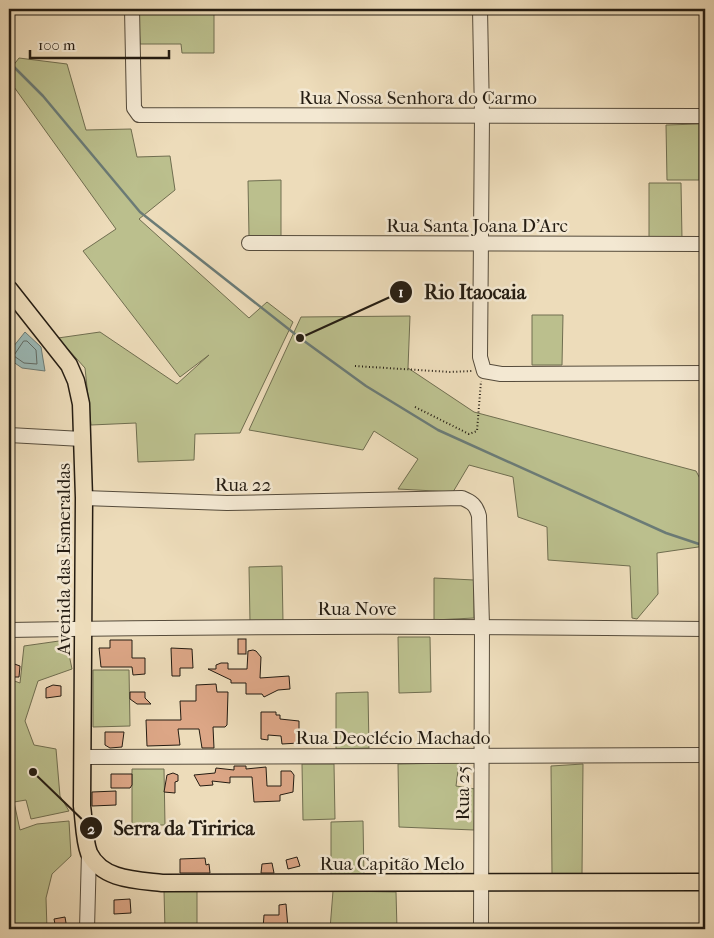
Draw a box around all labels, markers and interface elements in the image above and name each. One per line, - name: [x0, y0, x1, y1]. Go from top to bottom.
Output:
- scale bar: [30, 28, 169, 60]
- text: 100 m: [38, 36, 76, 54]
- street label: Rua Nossa Senhora do Carmo: [299, 87, 537, 109]
- street label: Rua Santa Joana D'Arc: [386, 215, 568, 237]
- callout: Rio Itaocaia: [389, 274, 535, 309]
- text: Rio Itaocaia: [424, 281, 527, 304]
- text: 1: [398, 283, 404, 301]
- street label: Avenida das Esmeraldas: [53, 463, 75, 656]
- street label: Rua 22: [215, 474, 272, 496]
- street label: Rua Nove: [318, 598, 396, 620]
- street label: Rua Deoclécio Machado: [296, 727, 491, 749]
- street label: Rua 25: [452, 765, 474, 821]
- callout: Serra da Tiririca: [79, 811, 265, 846]
- text: Serra da Tiririca: [114, 817, 255, 840]
- text: 2: [87, 820, 95, 838]
- street label: Rua Capitão Melo: [320, 853, 465, 875]

